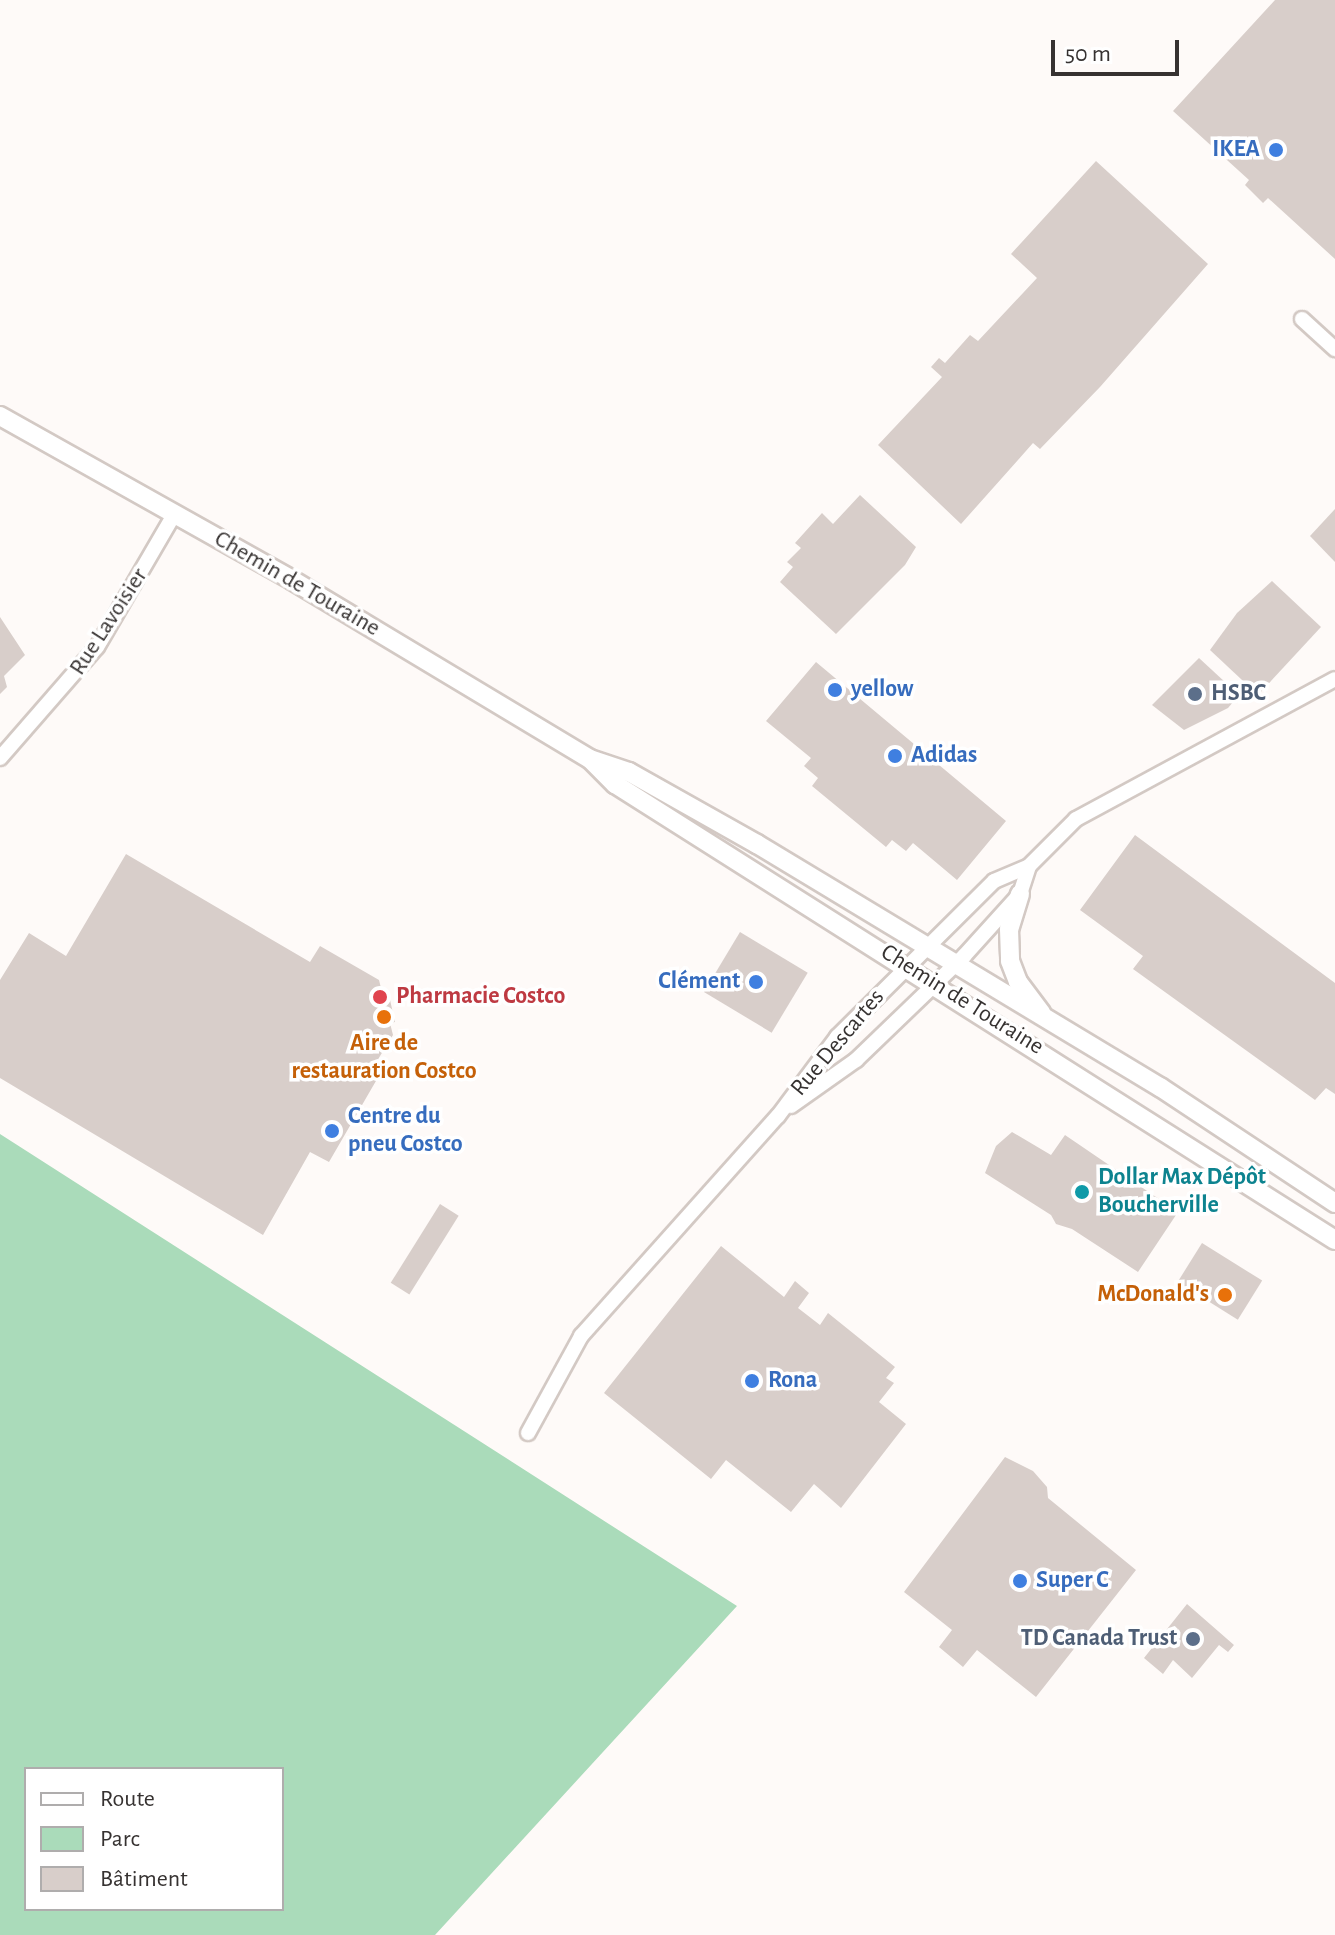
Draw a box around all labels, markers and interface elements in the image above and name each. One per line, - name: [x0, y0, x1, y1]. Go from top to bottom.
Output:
- scale bar: [1055, 24, 1183, 74]
- text: 50 m: [1065, 42, 1111, 66]
- place label: IKEA: [1212, 136, 1260, 164]
- marker: IKEA: [1267, 141, 1285, 159]
- street label: Chemin de Touraine: [209, 525, 385, 643]
- street label: Rue Lavoisier: [64, 563, 154, 681]
- place label: yellow: [851, 676, 914, 704]
- place label: HSBC: [1211, 680, 1266, 708]
- marker: yellow: [826, 681, 844, 699]
- marker: HSBC: [1186, 685, 1204, 703]
- place label: Adidas: [911, 742, 977, 770]
- marker: Adidas: [886, 747, 904, 765]
- street label: Chemin de Touraine: [875, 938, 1049, 1062]
- place label: Clément: [658, 968, 740, 996]
- marker: Clément: [747, 973, 765, 991]
- place label: Pharmacie Costco: [396, 983, 565, 1011]
- street label: Rue Descartes: [785, 984, 891, 1102]
- marker: Pharmacie Costco: [371, 988, 389, 1006]
- marker: Aire de restauration Costco: [375, 1008, 393, 1026]
- place label: Aire de restauration Costco: [291, 1030, 477, 1086]
- place label: Centre du pneu Costco: [348, 1103, 463, 1159]
- marker: Centre du pneu Costco: [323, 1122, 341, 1140]
- place label: Dollar Max Dépôt Boucherville: [1098, 1164, 1266, 1220]
- marker: Dollar Max Dépôt Boucherville: [1073, 1183, 1091, 1201]
- place label: McDonald's: [1097, 1281, 1209, 1309]
- marker: McDonald's: [1216, 1286, 1234, 1304]
- place label: Rona: [768, 1367, 817, 1395]
- marker: Rona: [743, 1372, 761, 1390]
- place label: Super C: [1036, 1567, 1109, 1595]
- marker: Super C: [1011, 1572, 1029, 1590]
- place label: TD Canada Trust: [1021, 1625, 1177, 1653]
- marker: TD Canada Trust: [1184, 1630, 1202, 1648]
- legend: [24, 1767, 284, 1911]
- text: Route: [100, 1787, 155, 1811]
- text: Parc: [100, 1827, 140, 1851]
- text: Bâtiment: [100, 1867, 188, 1891]

